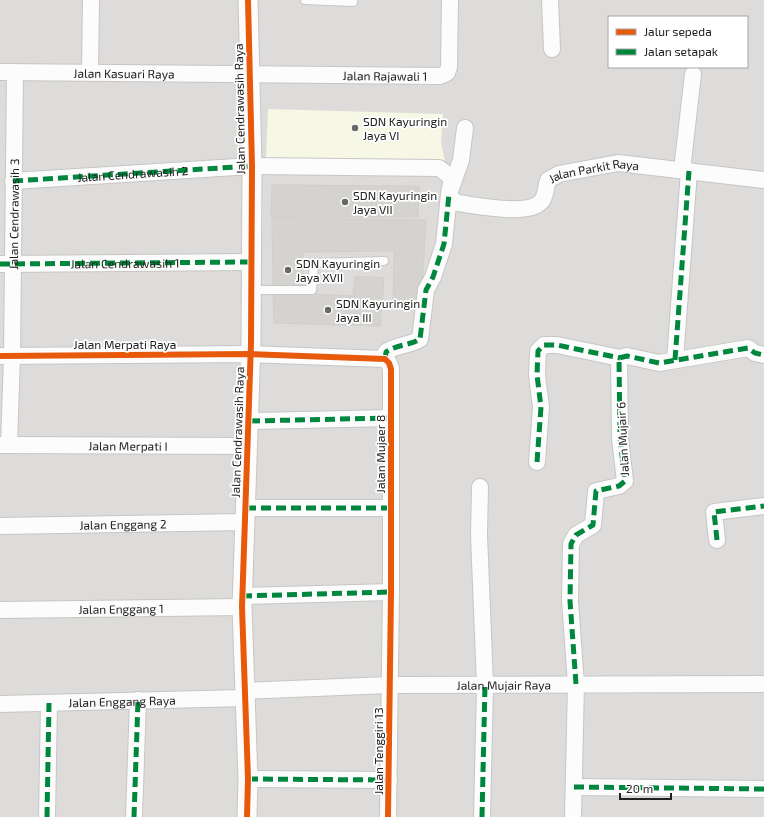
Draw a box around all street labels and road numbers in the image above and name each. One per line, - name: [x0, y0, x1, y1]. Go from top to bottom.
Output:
- street label: Jalan Cendrawasih Raya: [231, 43, 247, 175]
- street label: Jalan Kasuari Raya: [73, 66, 175, 81]
- street label: Jalan Rajawali 1: [343, 68, 427, 84]
- street label: Jalan Parkit Raya: [546, 156, 640, 185]
- street label: Jalan Cendrawasih 3: [6, 158, 21, 270]
- street label: Jalan Cendrawasih 2: [77, 163, 189, 184]
- street label: Jalan Cendrawasih 1: [70, 256, 180, 270]
- street label: Jalan Merpati Raya: [74, 337, 176, 351]
- street label: Jalan Cendrawasih Raya: [228, 366, 246, 498]
- street label: Jalan Mujair 6: [613, 401, 632, 477]
- street label: Jalan Mujaer 8: [373, 415, 388, 493]
- street label: Jalan Merpati I: [88, 438, 168, 453]
- street label: Jalan Enggang 2: [79, 516, 167, 532]
- street label: Jalan Enggang 1: [78, 601, 164, 616]
- street label: Jalan Mujair Raya: [457, 678, 551, 693]
- street label: Jalan Enggang Raya: [68, 693, 176, 709]
- street label: Jalan Tenggiri 13: [371, 707, 385, 795]

